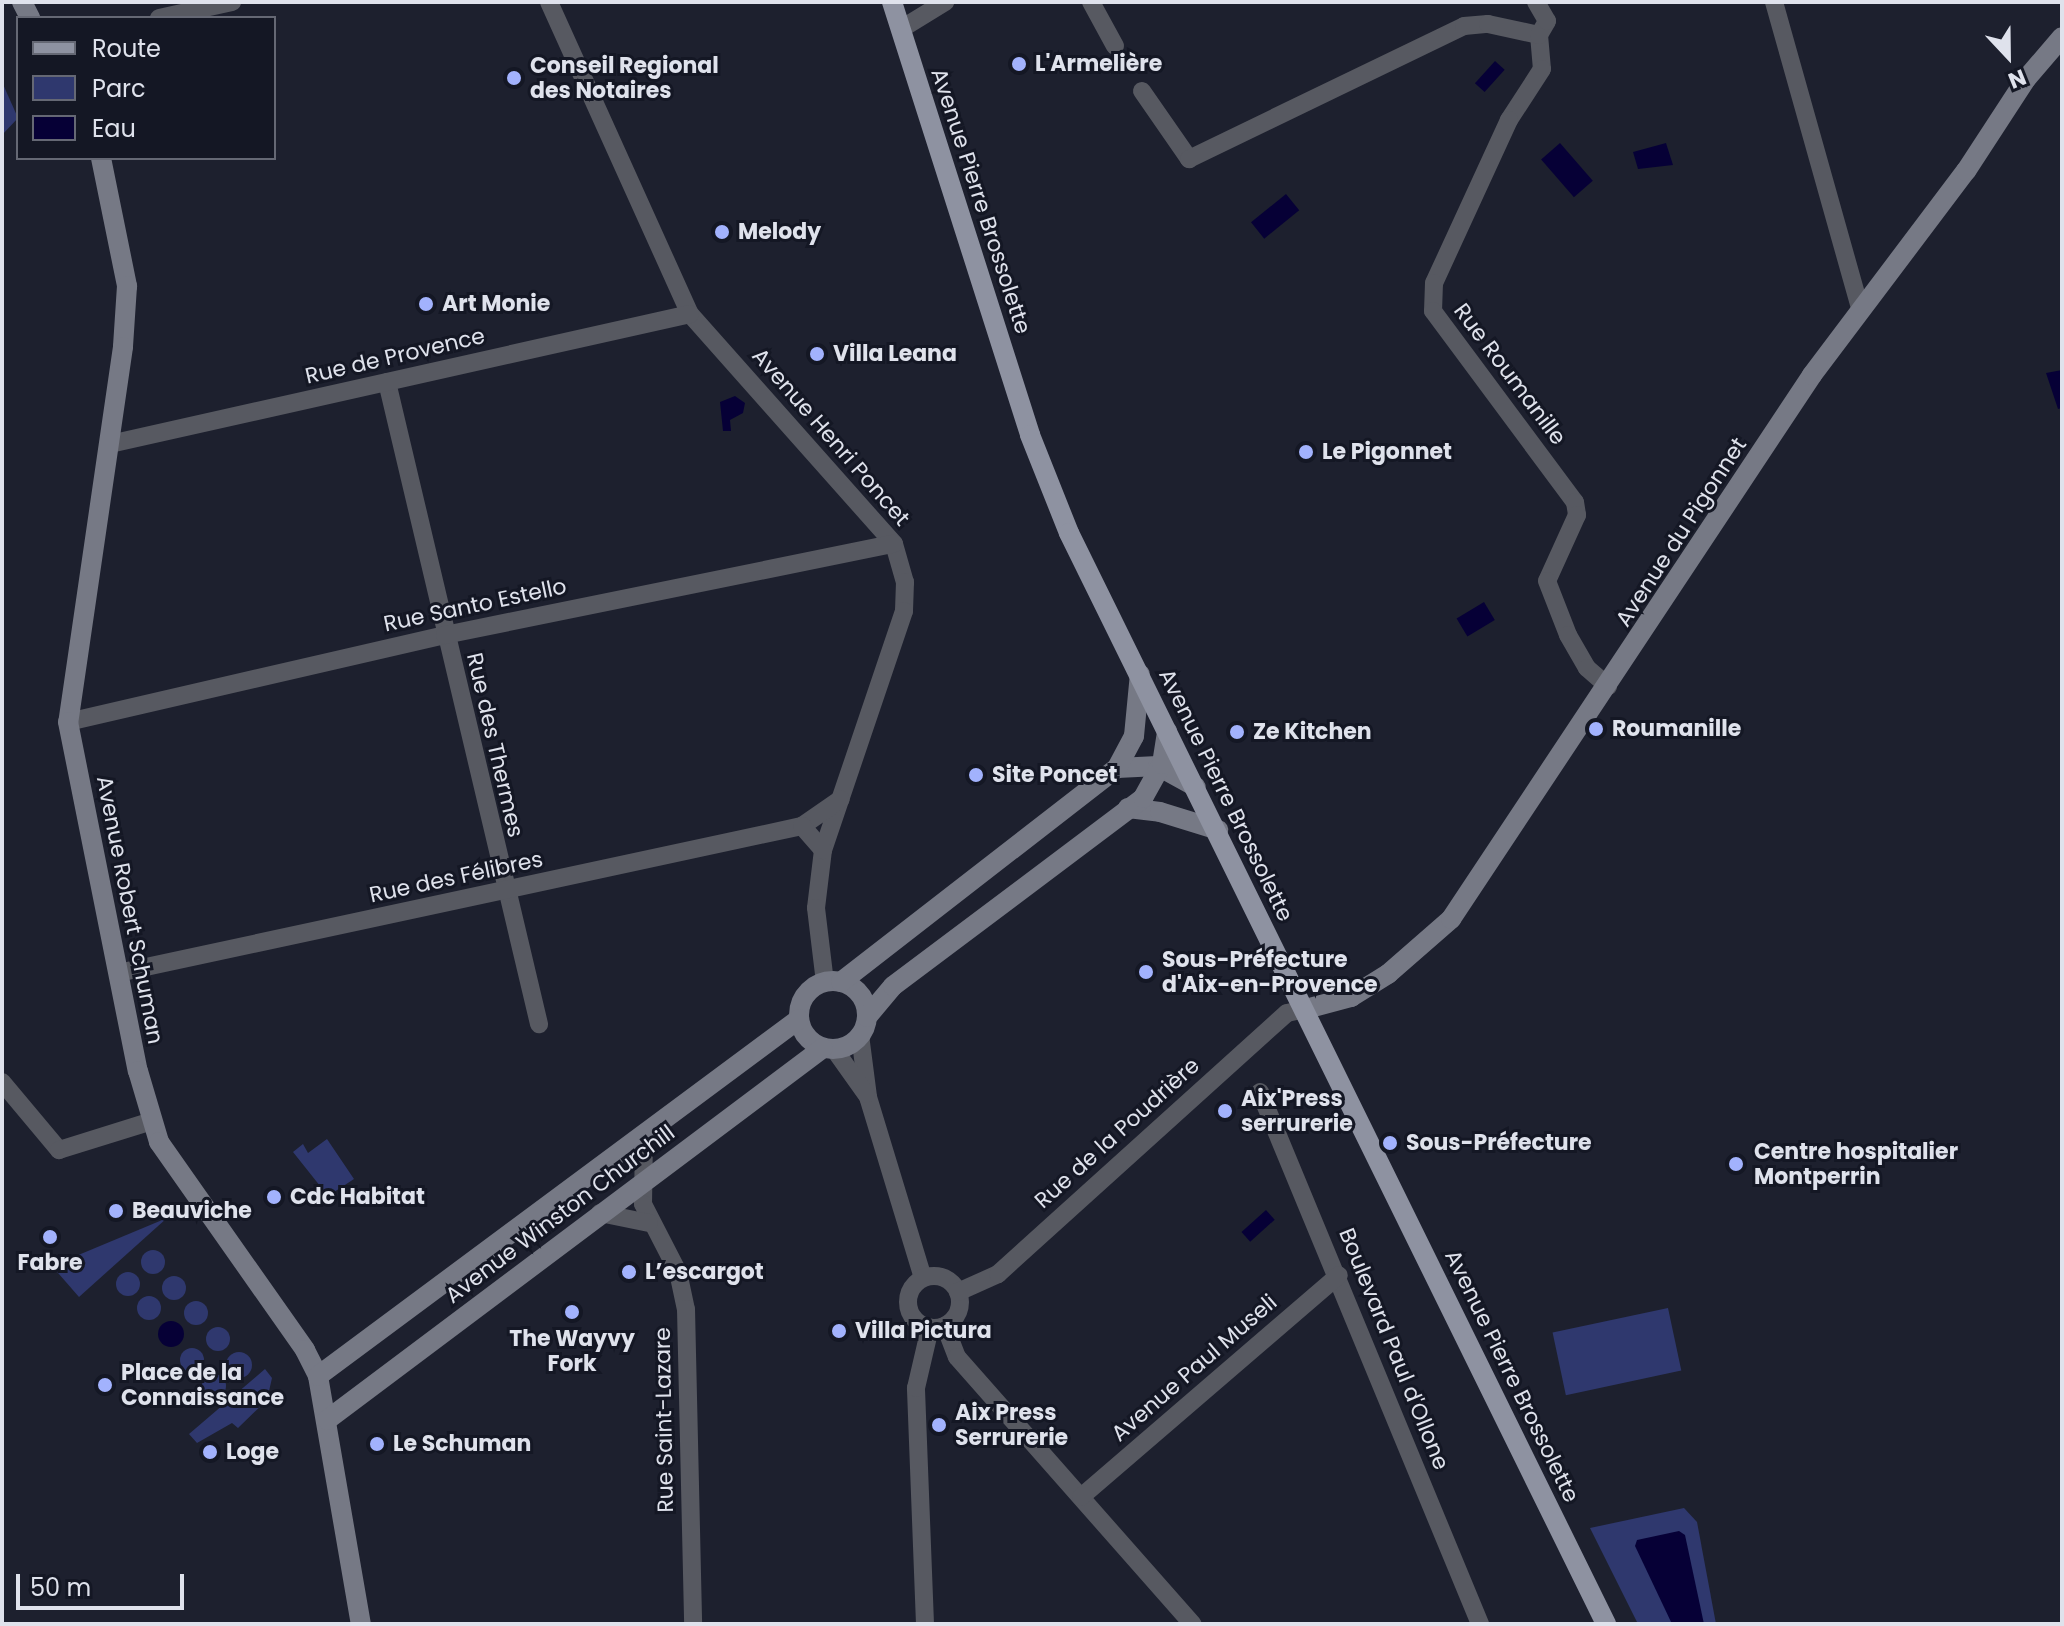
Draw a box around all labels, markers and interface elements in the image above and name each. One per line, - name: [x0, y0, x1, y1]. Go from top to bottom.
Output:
- legend: [16, 16, 276, 160]
- north arrow: [1968, 16, 2048, 96]
- text: Route: [92, 32, 161, 65]
- place label: L'Armelière: [1035, 51, 1162, 77]
- place label: Conseil Regional des Notaires: [530, 52, 719, 104]
- marker: L'Armelière: [1010, 55, 1028, 73]
- text: N: [2004, 61, 2031, 96]
- street label: Avenue Pierre Brossolette: [926, 65, 1036, 337]
- marker: Conseil Regional des Notaires: [505, 69, 523, 87]
- text: Parc: [92, 72, 146, 105]
- text: Eau: [92, 112, 136, 145]
- place label: Melody: [738, 219, 821, 245]
- marker: Melody: [713, 223, 731, 241]
- place label: Art Monie: [442, 291, 550, 317]
- marker: Art Monie: [417, 295, 435, 313]
- street label: Rue Roumanille: [1448, 298, 1572, 450]
- street label: Rue de Provence: [303, 323, 487, 389]
- place label: Villa Leana: [833, 341, 957, 367]
- street label: Avenue Henri Poncet: [747, 343, 915, 531]
- marker: Villa Leana: [808, 345, 826, 363]
- street label: Avenue du Pigonnet: [1610, 432, 1752, 632]
- place label: Le Pigonnet: [1322, 439, 1452, 465]
- marker: Le Pigonnet: [1297, 443, 1315, 461]
- street label: Rue Santo Estello: [381, 573, 569, 637]
- street label: Rue des Thermes: [461, 650, 529, 840]
- street label: Avenue Pierre Brossolette: [1153, 664, 1299, 926]
- place label: Roumanille: [1612, 716, 1741, 742]
- place label: Ze Kitchen: [1253, 719, 1372, 745]
- marker: Roumanille: [1587, 720, 1605, 738]
- marker: Ze Kitchen: [1228, 723, 1246, 741]
- place label: Site Poncet: [992, 762, 1118, 788]
- marker: Site Poncet: [967, 766, 985, 784]
- street label: Avenue Robert Schuman: [91, 774, 169, 1046]
- street label: Rue des Félibres: [367, 846, 545, 908]
- place label: Sous-Préfecture d'Aix-en-Provence: [1162, 946, 1378, 998]
- marker: Sous-Préfecture d'Aix-en-Provence: [1137, 963, 1155, 981]
- street label: Rue de la Poudrière: [1029, 1052, 1205, 1214]
- place label: Aix'Press serrurerie: [1241, 1085, 1353, 1136]
- marker: Aix'Press serrurerie: [1216, 1102, 1234, 1120]
- street label: Avenue Winston Churchill: [440, 1119, 680, 1309]
- place label: Sous-Préfecture: [1406, 1130, 1592, 1156]
- marker: Sous-Préfecture: [1381, 1134, 1399, 1152]
- place label: Centre hospitalier Montperrin: [1754, 1138, 1958, 1190]
- marker: Centre hospitalier Montperrin: [1725, 1153, 1747, 1175]
- place label: Cdc Habitat: [290, 1184, 425, 1210]
- marker: Cdc Habitat: [265, 1188, 283, 1206]
- place label: Beauviche: [132, 1198, 252, 1224]
- marker: Beauviche: [107, 1202, 125, 1220]
- street label: Boulevard Paul d'Ollone: [1333, 1224, 1455, 1474]
- marker: Fabre: [41, 1228, 59, 1246]
- street label: Avenue Pierre Brossolette: [1439, 1245, 1585, 1507]
- place label: Fabre: [18, 1250, 82, 1276]
- place label: L’escargot: [645, 1259, 764, 1285]
- marker: L’escargot: [620, 1263, 638, 1281]
- street label: Avenue Paul Museli: [1106, 1289, 1282, 1447]
- marker: The Wayvy Fork: [563, 1303, 581, 1321]
- place label: Villa Pictura: [855, 1318, 992, 1344]
- marker: Villa Pictura: [830, 1322, 848, 1340]
- place label: The Wayvy Fork: [509, 1325, 635, 1376]
- street label: Rue Saint-Lazare: [649, 1327, 679, 1513]
- place label: Place de la Connaissance: [121, 1359, 284, 1410]
- marker: Place de la Connaissance: [96, 1376, 114, 1394]
- place label: Aix Press Serrurerie: [955, 1399, 1068, 1450]
- marker: Aix Press Serrurerie: [930, 1416, 948, 1434]
- place label: Le Schuman: [393, 1431, 531, 1457]
- marker: Le Schuman: [368, 1435, 386, 1453]
- place label: Loge: [226, 1439, 279, 1465]
- marker: Loge: [201, 1443, 219, 1461]
- scale bar: [20, 1558, 188, 1608]
- text: 50 m: [30, 1571, 91, 1604]

